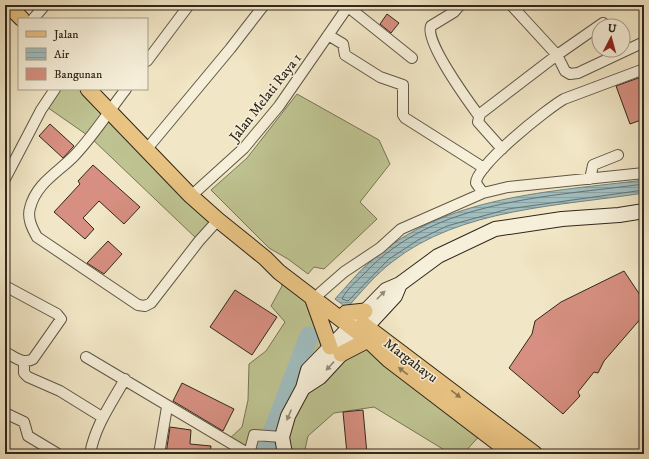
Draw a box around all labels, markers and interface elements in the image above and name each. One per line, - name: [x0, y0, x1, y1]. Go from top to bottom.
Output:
- legend: [18, 18, 148, 90]
- north arrow: [591, 18, 631, 58]
- text: U: [607, 22, 617, 37]
- text: Jalan: [53, 27, 79, 42]
- text: Air: [54, 47, 70, 62]
- street label: Jalan Melati Raya 1: [224, 50, 306, 147]
- text: Bangunan: [54, 67, 103, 82]
- one-way arrow: [376, 290, 386, 300]
- street label: Margahayu: [380, 335, 441, 387]
- one-way arrow: [325, 361, 334, 371]
- one-way arrow: [398, 367, 409, 375]
- one-way arrow: [451, 390, 462, 398]
- one-way arrow: [286, 410, 292, 422]

